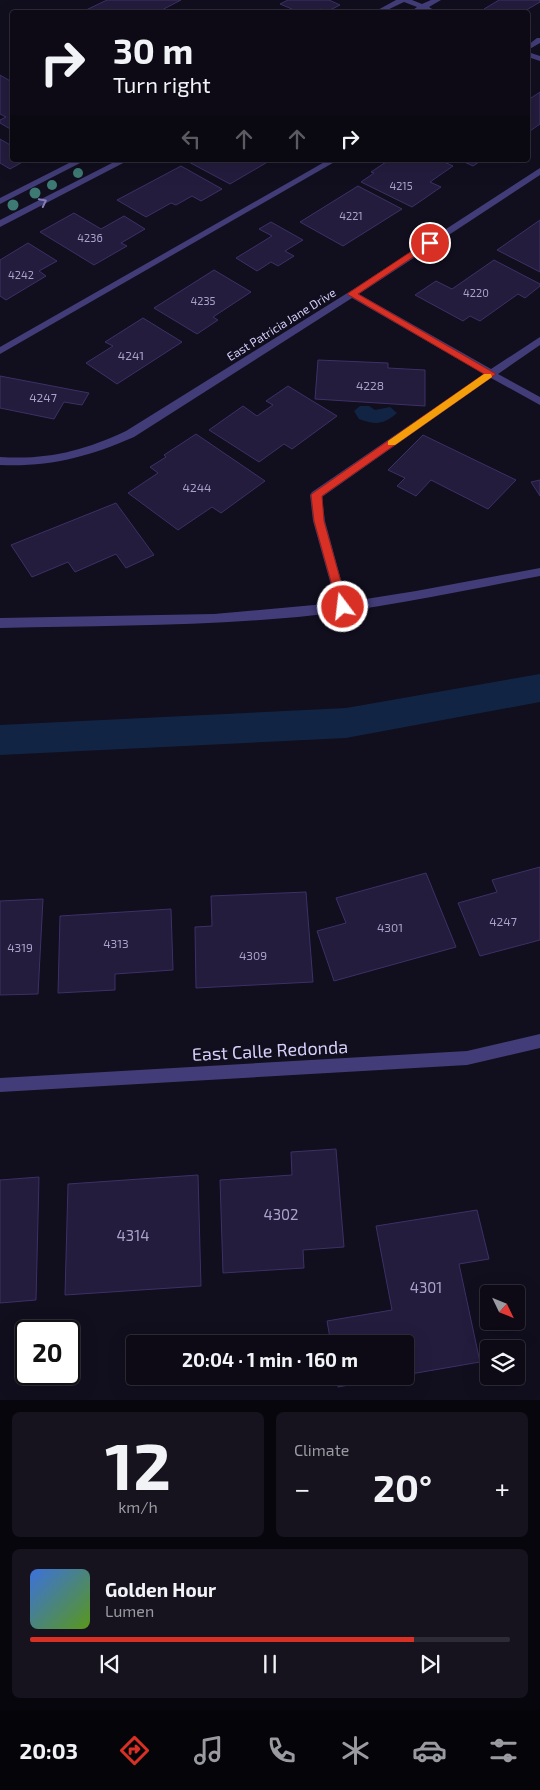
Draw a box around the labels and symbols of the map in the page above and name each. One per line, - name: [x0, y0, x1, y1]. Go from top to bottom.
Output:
- house number: 4215: [389, 179, 413, 192]
- one-way arrow: [38, 198, 47, 208]
- house number: 4221: [339, 209, 363, 222]
- pin: [409, 222, 451, 264]
- house number: 4236: [77, 231, 103, 244]
- house number: 4242: [8, 268, 34, 281]
- street label: East Patricia Jane Drive: [224, 285, 338, 363]
- house number: 4220: [463, 286, 489, 299]
- house number: 4235: [191, 294, 216, 307]
- house number: 4241: [118, 348, 144, 362]
- house number: 4228: [356, 378, 384, 392]
- house number: 4247: [29, 390, 57, 404]
- house number: 4244: [183, 480, 211, 494]
- position arrow: [316, 580, 368, 632]
- house number: 4247: [489, 914, 517, 928]
- house number: 4301: [377, 920, 403, 934]
- house number: 4313: [103, 936, 129, 950]
- house number: 4319: [7, 940, 33, 954]
- house number: 4309: [239, 948, 267, 962]
- street label: East Calle Redonda: [191, 1035, 349, 1065]
- house number: 4302: [263, 1205, 299, 1223]
- house number: 4314: [117, 1226, 149, 1244]
- house number: 4301: [410, 1278, 442, 1296]
- north arrow: [480, 1285, 525, 1330]
- speed limit sign: 20: [15, 1320, 80, 1385]

